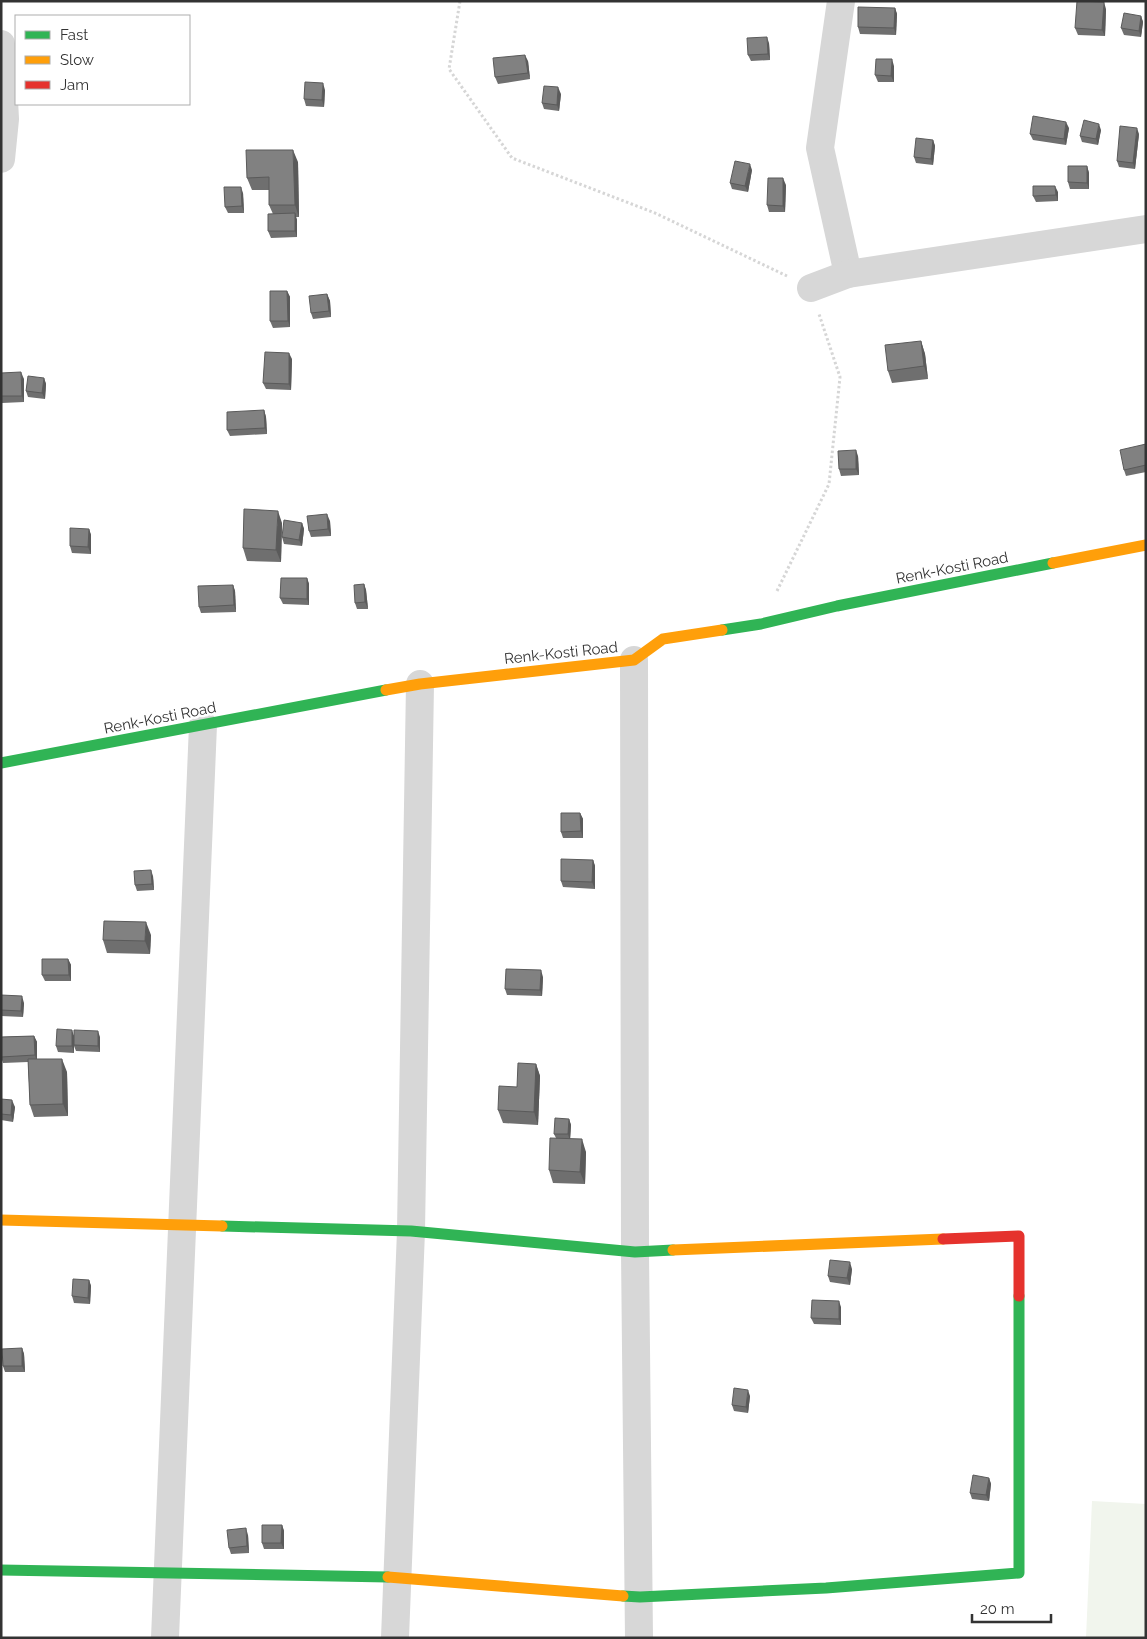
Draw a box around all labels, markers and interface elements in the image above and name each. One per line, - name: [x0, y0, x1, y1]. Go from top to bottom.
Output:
- legend: [15, 15, 190, 105]
- text: Fast: [60, 26, 88, 44]
- text: Slow: [60, 51, 94, 69]
- text: Jam: [60, 76, 89, 94]
- street label: Renk-Kosti Road: [894, 548, 1010, 588]
- street label: Renk-Kosti Road: [503, 638, 619, 668]
- street label: Renk-Kosti Road: [102, 698, 218, 738]
- scale bar: [972, 1592, 1051, 1624]
- text: 20 m: [980, 1600, 1015, 1618]

